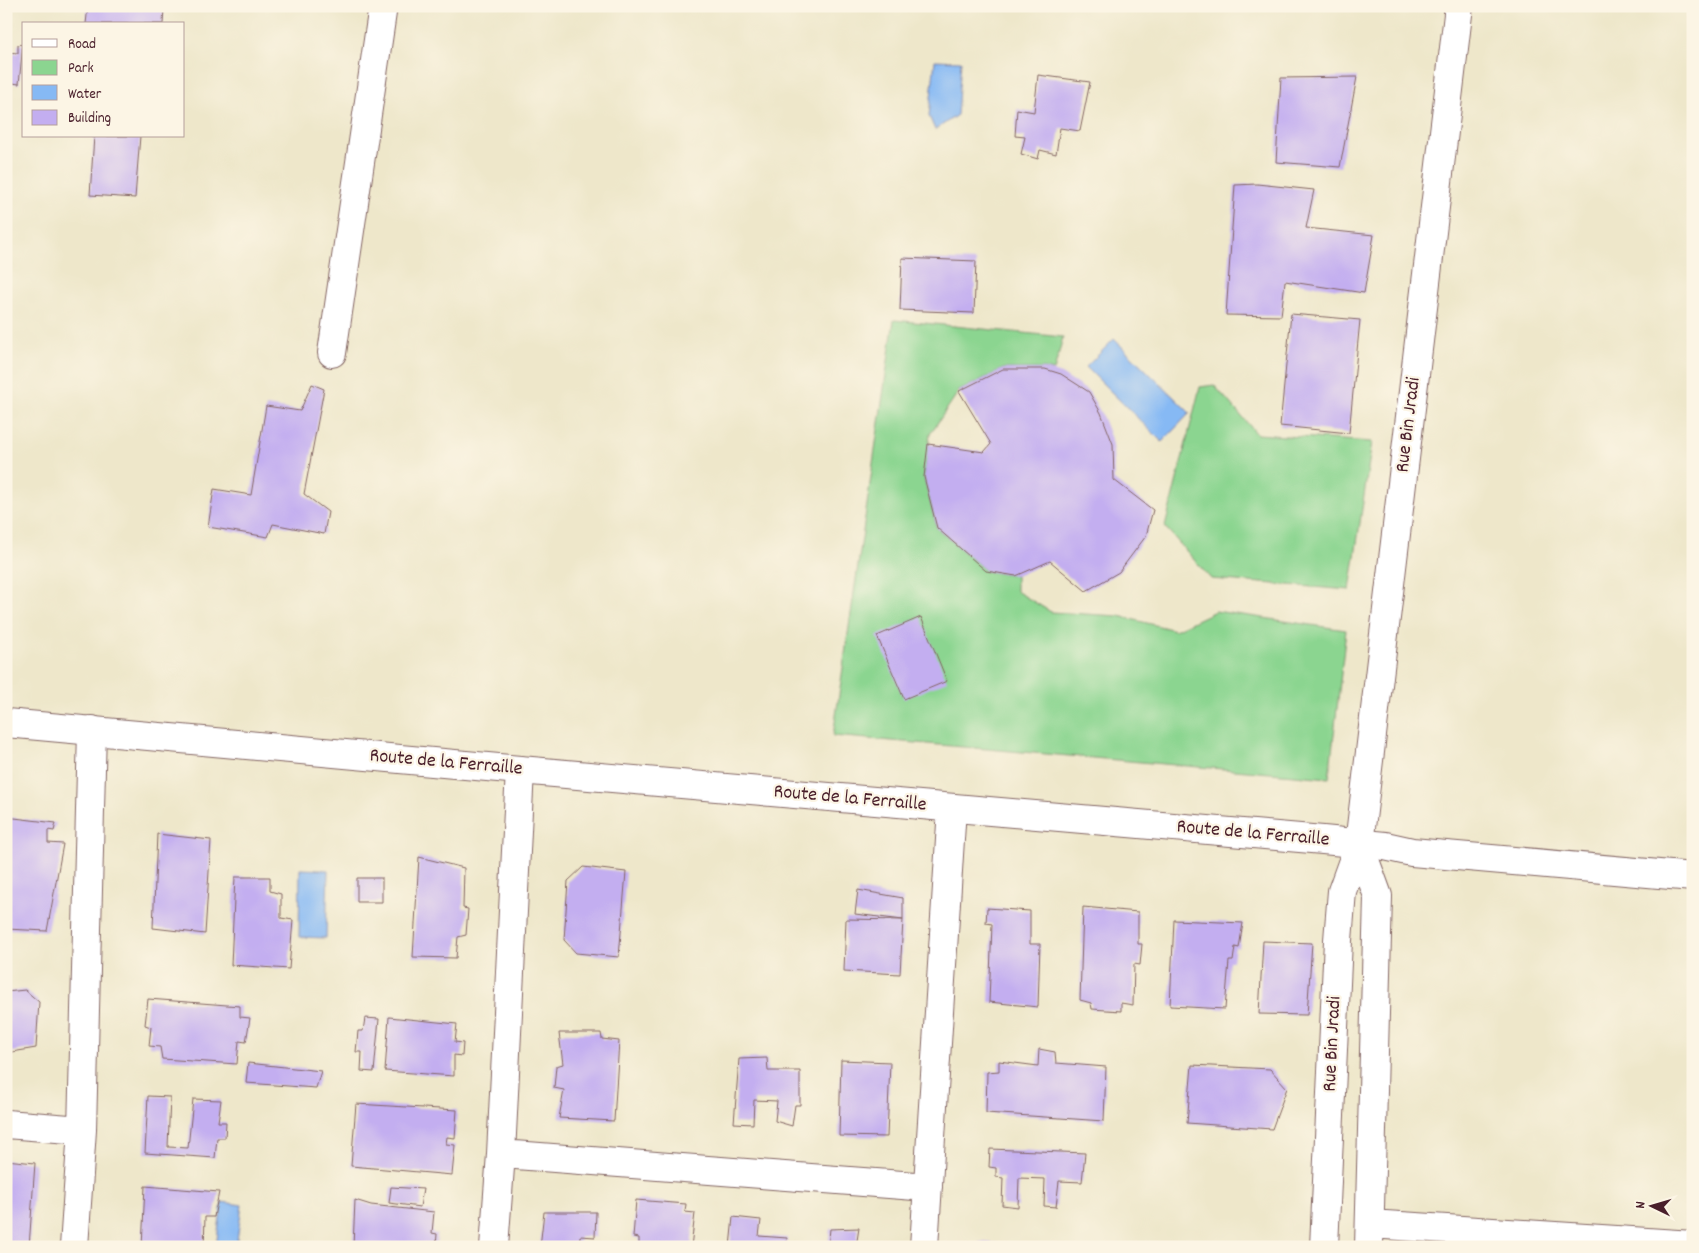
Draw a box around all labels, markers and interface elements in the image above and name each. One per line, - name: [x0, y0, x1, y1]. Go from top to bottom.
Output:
- legend: [22, 22, 185, 138]
- text: Road: [68, 34, 96, 56]
- text: Park: [68, 58, 94, 80]
- text: Water: [68, 84, 102, 106]
- text: Building: [68, 108, 111, 130]
- street label: Rue Bin Jradi: [1389, 375, 1429, 474]
- street label: Route de la Ferraille: [368, 742, 524, 784]
- street label: Route de la Ferraille: [772, 778, 928, 820]
- street label: Route de la Ferraille: [1175, 813, 1331, 855]
- street label: Rue Bin Jradi: [1317, 995, 1350, 1093]
- north arrow: [1626, 1180, 1676, 1230]
- text: N: [1631, 1201, 1651, 1209]

